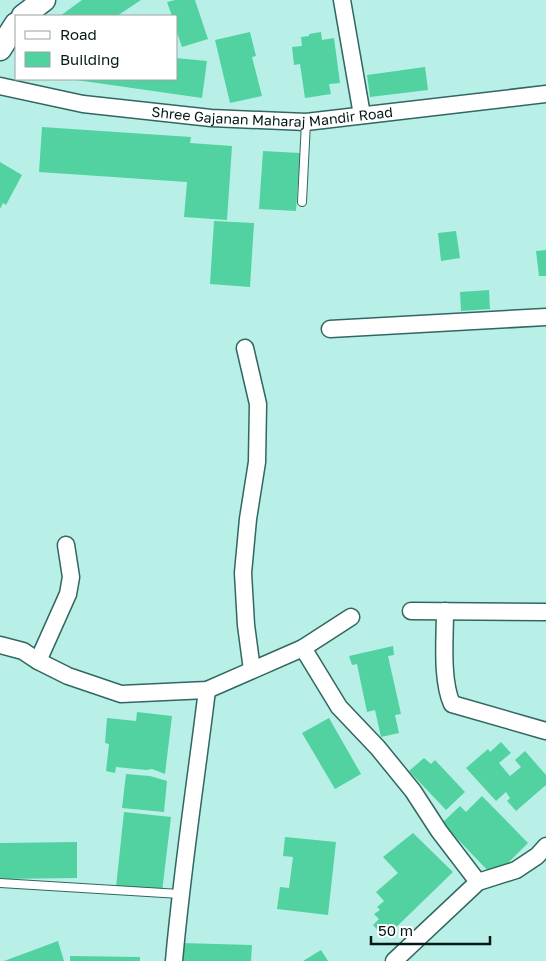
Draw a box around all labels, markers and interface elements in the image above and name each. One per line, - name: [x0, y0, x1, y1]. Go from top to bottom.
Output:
- legend: [15, 15, 178, 80]
- text: Road: [60, 25, 97, 43]
- text: Building: [60, 50, 120, 68]
- street label: Shree Gajanan Maharaj Mandir Road: [151, 103, 394, 130]
- scale bar: [371, 914, 490, 946]
- text: 50 m: [378, 921, 413, 939]

